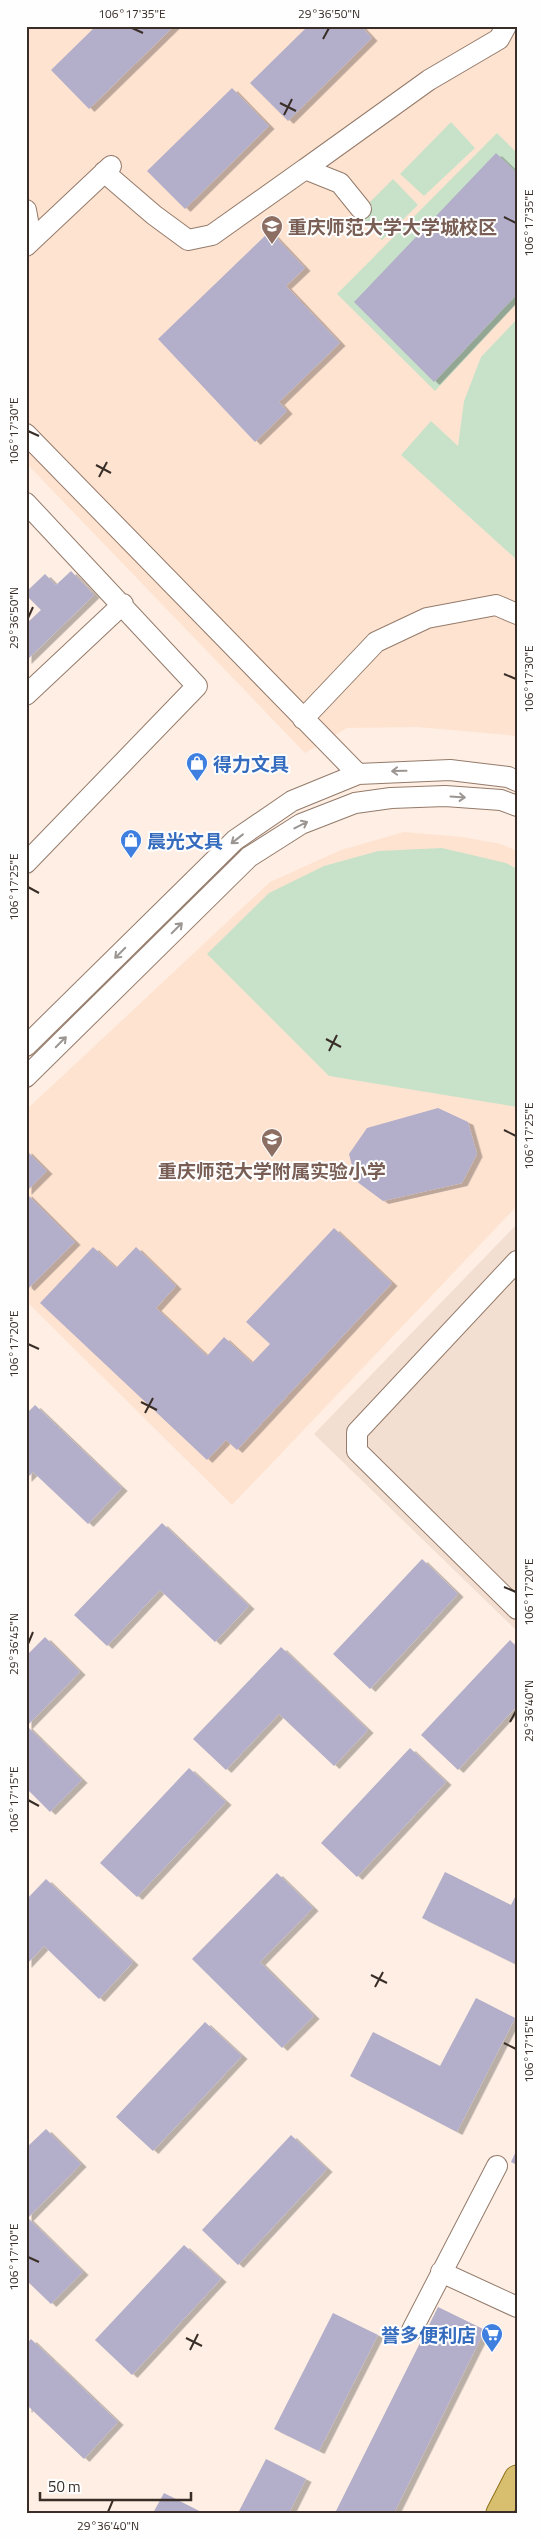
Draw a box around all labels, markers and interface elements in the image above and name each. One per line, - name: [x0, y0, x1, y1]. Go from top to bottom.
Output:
- text: 106°17'35"E: [98, 4, 166, 23]
- text: 29°36'50"N: [298, 4, 360, 23]
- text: 106°17'35"E: [519, 189, 538, 257]
- place label: 重庆师范大学大学城校区: [288, 212, 497, 241]
- school or university icon: 重庆师范大学大学城校区: [260, 214, 284, 245]
- text: 106°17'30"E: [4, 397, 23, 465]
- text: 29°36'50"N: [4, 587, 23, 649]
- text: 106°17'30"E: [519, 645, 538, 713]
- place label: 得力文具: [213, 749, 289, 778]
- shop icon: 得力文具: [185, 751, 209, 782]
- one-way arrow: [391, 766, 408, 776]
- one-way arrow: [450, 793, 466, 802]
- one-way arrow: [293, 820, 308, 830]
- place label: 晨光文具: [147, 826, 223, 855]
- shop icon: 晨光文具: [119, 828, 143, 859]
- one-way arrow: [231, 834, 244, 845]
- text: 106°17'25"E: [4, 853, 23, 921]
- one-way arrow: [170, 922, 183, 934]
- one-way arrow: [114, 947, 127, 959]
- one-way arrow: [55, 1036, 67, 1049]
- text: 106°17'25"E: [519, 1102, 538, 1170]
- school or university icon: 重庆师范大学附属实验小学: [260, 1127, 284, 1158]
- place label: 重庆师范大学附属实验小学: [158, 1156, 386, 1185]
- text: 106°17'20"E: [4, 1310, 23, 1378]
- text: 106°17'20"E: [519, 1558, 538, 1626]
- text: 29°36'45"N: [4, 1613, 23, 1675]
- text: 29°36'40"N: [519, 1680, 538, 1742]
- text: 106°17'15"E: [4, 1766, 23, 1834]
- text: 106°17'15"E: [519, 2015, 538, 2083]
- text: 106°17'10"E: [4, 2223, 23, 2291]
- place label: 誉多便利店: [381, 2320, 476, 2349]
- supermarket icon: 誉多便利店: [480, 2322, 504, 2353]
- scale bar: [40, 2469, 191, 2501]
- text: 50 m: [48, 2475, 81, 2498]
- text: 29°36'40"N: [77, 2516, 139, 2535]

